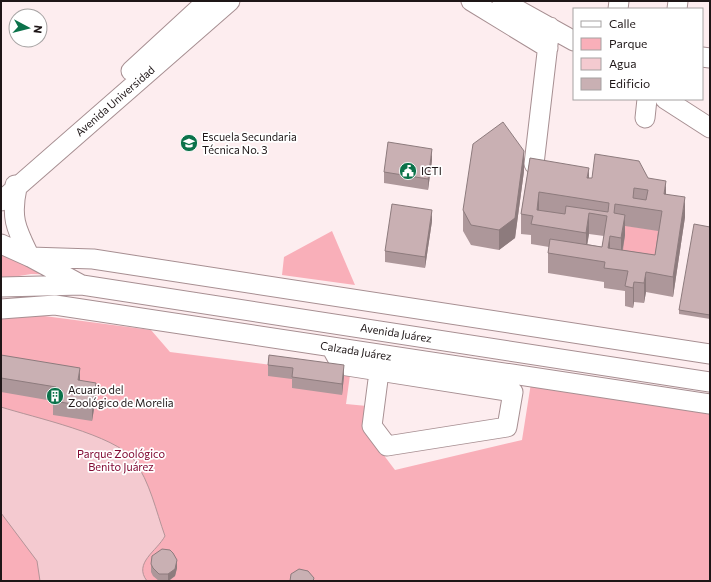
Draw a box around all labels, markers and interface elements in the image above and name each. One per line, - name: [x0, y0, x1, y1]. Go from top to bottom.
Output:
- north arrow: [8, 8, 48, 48]
- legend: [573, 8, 703, 100]
- text: Calle: [609, 16, 636, 30]
- text: N: [31, 24, 45, 34]
- text: Parque: [609, 36, 647, 50]
- text: Agua: [609, 56, 637, 70]
- street label: Avenida Universidad: [72, 63, 157, 139]
- text: Edificio: [609, 76, 650, 90]
- place label: Escuela Secundaria Técnica No. 3: [202, 130, 297, 156]
- school or university icon: Escuela Secundaria Técnica No. 3: [179, 133, 199, 153]
- public building icon: ICTI: [398, 161, 418, 181]
- place label: ICTI: [421, 164, 442, 177]
- street label: Avenida Juárez: [359, 320, 433, 346]
- street label: Calzada Juárez: [319, 338, 393, 364]
- place label: Acuario del Zoológico de Morelia: [68, 383, 174, 409]
- building icon: Acuario del Zoológico de Morelia: [45, 386, 65, 406]
- park label: Parque Zoológico Benito Juárez: [77, 447, 165, 474]

